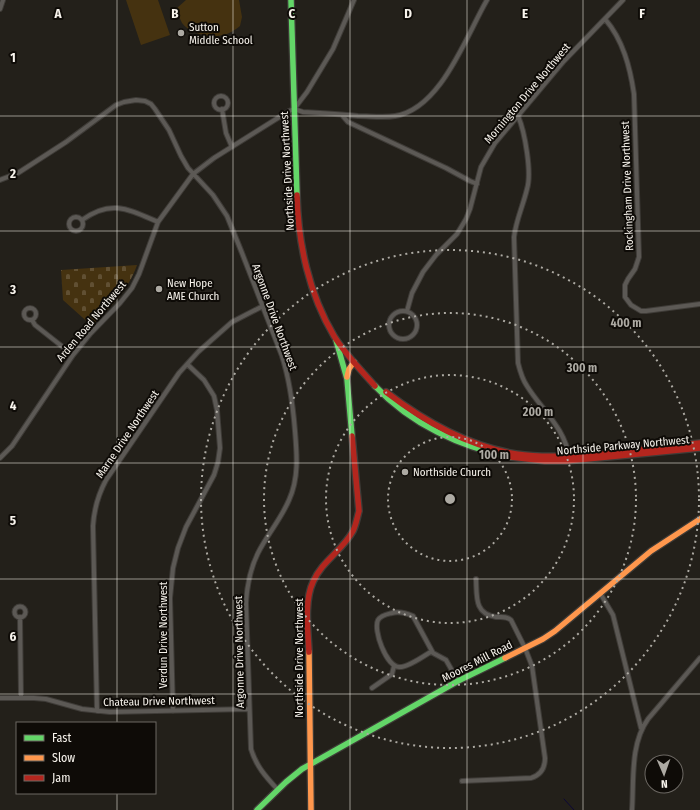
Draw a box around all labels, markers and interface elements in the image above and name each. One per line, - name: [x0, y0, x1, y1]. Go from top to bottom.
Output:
- text: A: [53, 6, 62, 21]
- text: B: [171, 6, 179, 21]
- text: C: [289, 6, 296, 21]
- text: D: [404, 6, 412, 21]
- text: E: [522, 6, 528, 21]
- text: F: [639, 6, 645, 21]
- place label: Sutton Middle School: [189, 21, 253, 47]
- marker: Sutton Middle School: [176, 28, 186, 38]
- street label: Mornington Drive Northwest: [482, 40, 573, 146]
- text: 1: [10, 50, 16, 65]
- street label: Northside Drive Northwest: [278, 111, 297, 231]
- street label: Rockingham Drive Northwest: [619, 120, 636, 251]
- text: 2: [9, 166, 16, 181]
- street label: Argonne Drive Northwest: [249, 262, 300, 373]
- place label: New Hope AME Church: [167, 277, 219, 303]
- street label: Arden Road Northwest: [54, 278, 129, 364]
- text: 3: [9, 282, 16, 297]
- marker: New Hope AME Church: [154, 284, 164, 294]
- text: 400 m: [611, 316, 641, 330]
- text: 300 m: [566, 361, 597, 375]
- street label: Marne Drive Northwest: [93, 387, 162, 481]
- text: 4: [10, 398, 17, 413]
- text: 200 m: [522, 405, 553, 419]
- street label: Northside Parkway Northwest: [556, 433, 690, 458]
- text: 100 m: [479, 448, 509, 462]
- place label: Northside Church: [413, 466, 491, 479]
- marker: Northside Church: [400, 467, 410, 477]
- centre of rings: [443, 492, 457, 506]
- text: 5: [10, 513, 16, 528]
- street label: Verdun Drive Northwest: [157, 581, 170, 688]
- street label: Argonne Drive Northwest: [232, 595, 247, 708]
- street label: Northside Drive Northwest: [293, 598, 306, 718]
- text: 6: [10, 629, 17, 644]
- street label: Moores Mill Road: [440, 638, 515, 685]
- street label: Chateau Drive Northwest: [103, 694, 215, 709]
- legend: [16, 722, 156, 794]
- text: Fast: [52, 731, 71, 745]
- text: Slow: [52, 751, 75, 765]
- north arrow: [644, 754, 684, 794]
- text: Jam: [52, 771, 70, 785]
- text: N: [661, 777, 668, 790]

